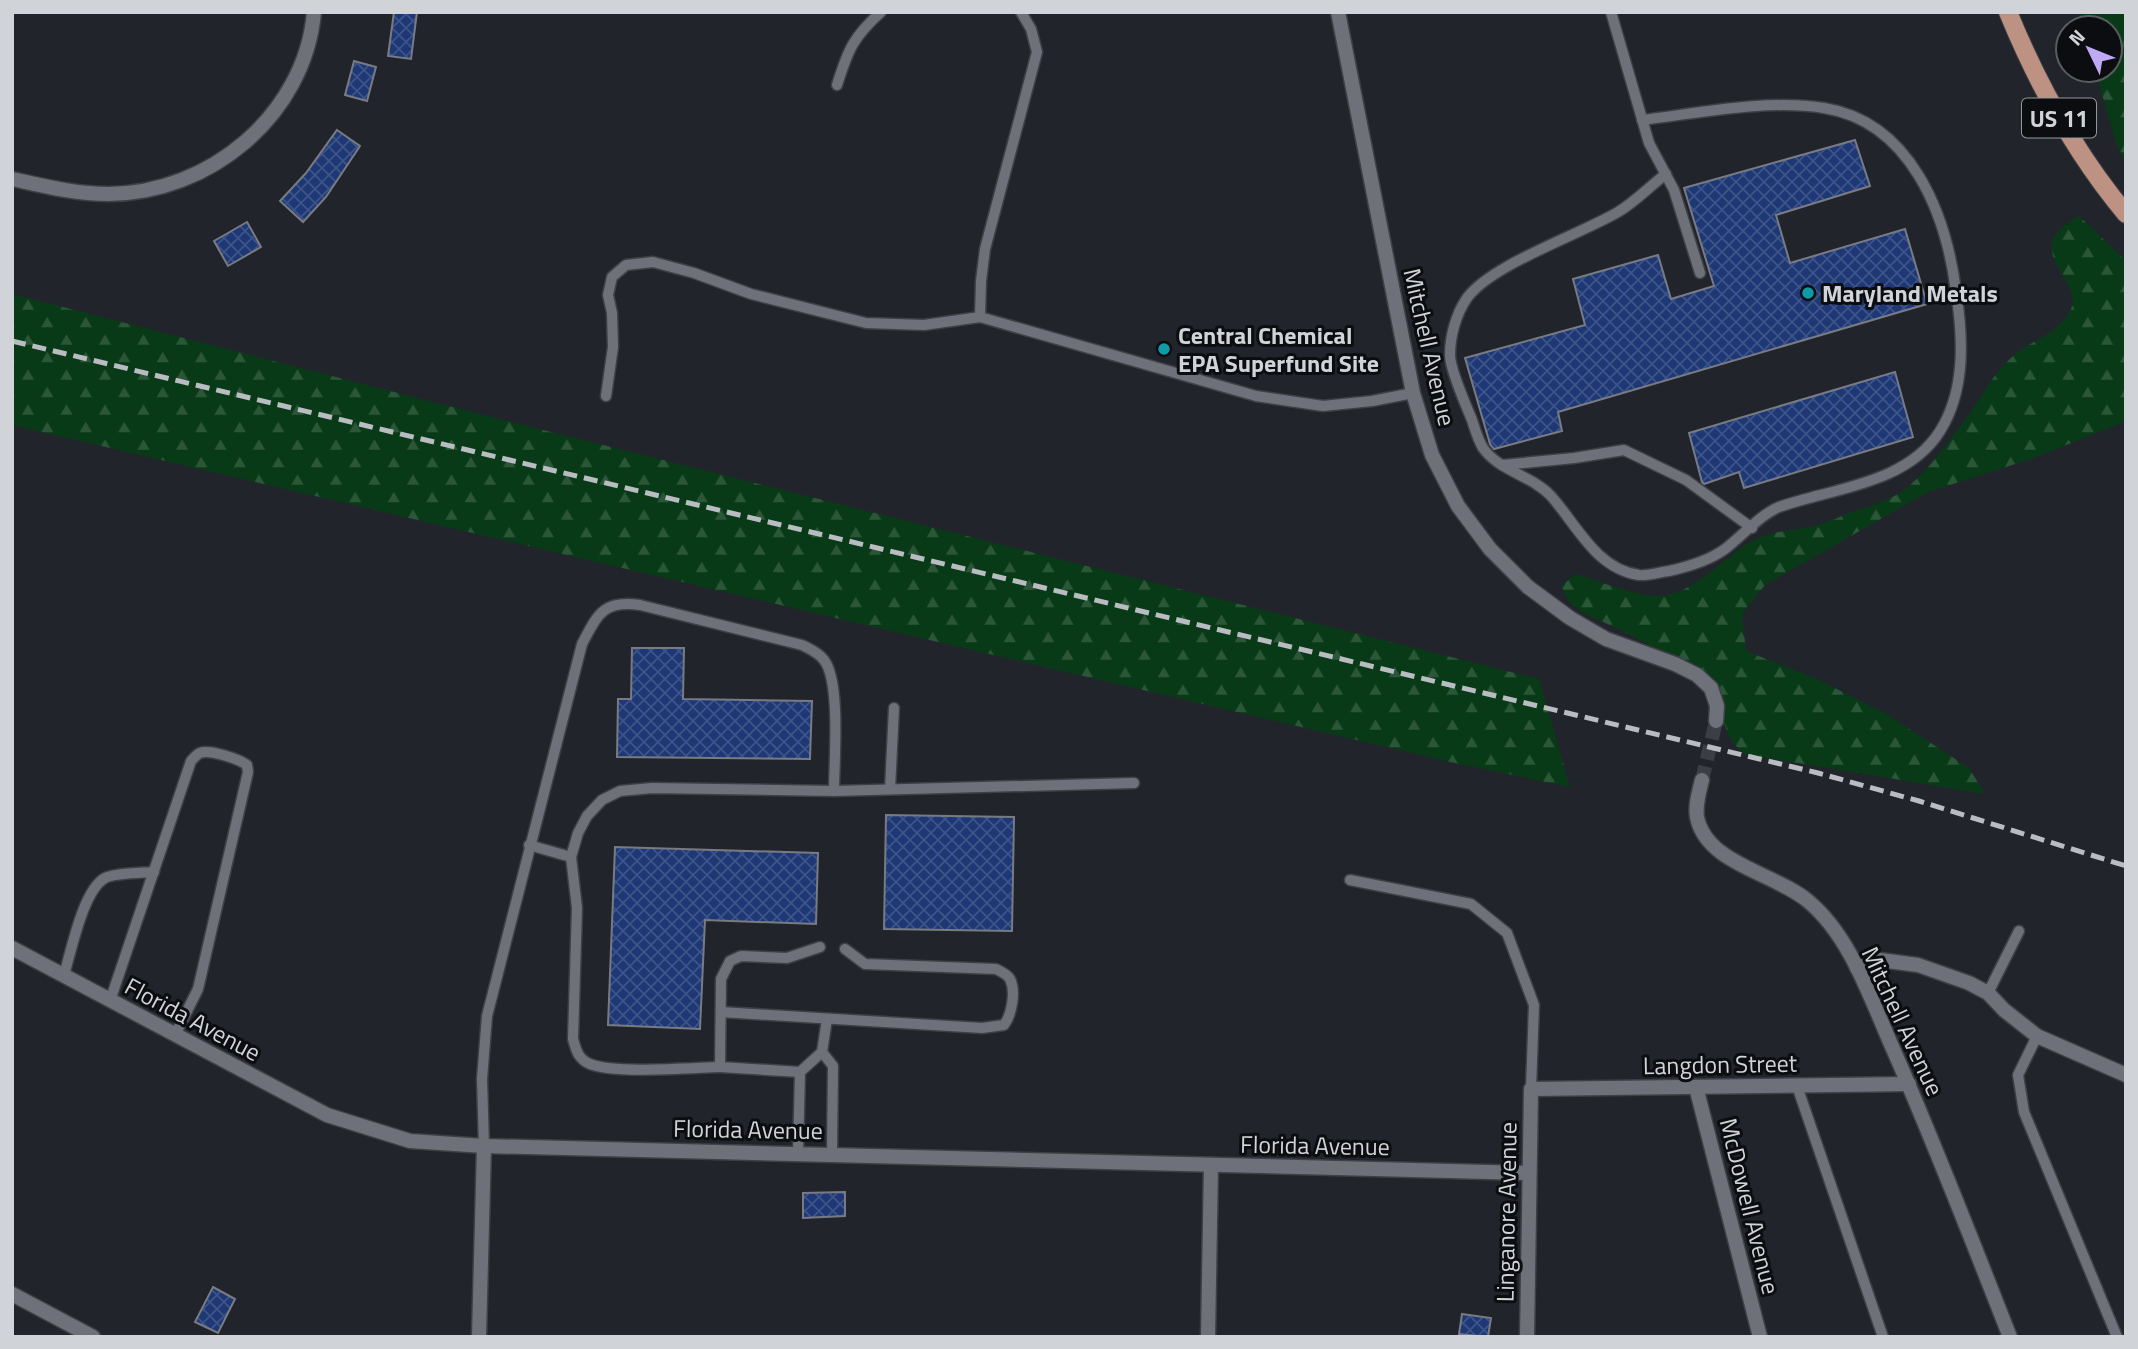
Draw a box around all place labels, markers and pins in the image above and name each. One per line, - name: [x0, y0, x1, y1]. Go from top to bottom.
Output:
- place label: Maryland Metals: [1822, 275, 1998, 311]
- marker: Maryland Metals: [1800, 285, 1816, 301]
- place label: Central Chemical EPA Superfund Site: [1178, 317, 1379, 381]
- marker: Central Chemical EPA Superfund Site: [1156, 341, 1172, 357]

